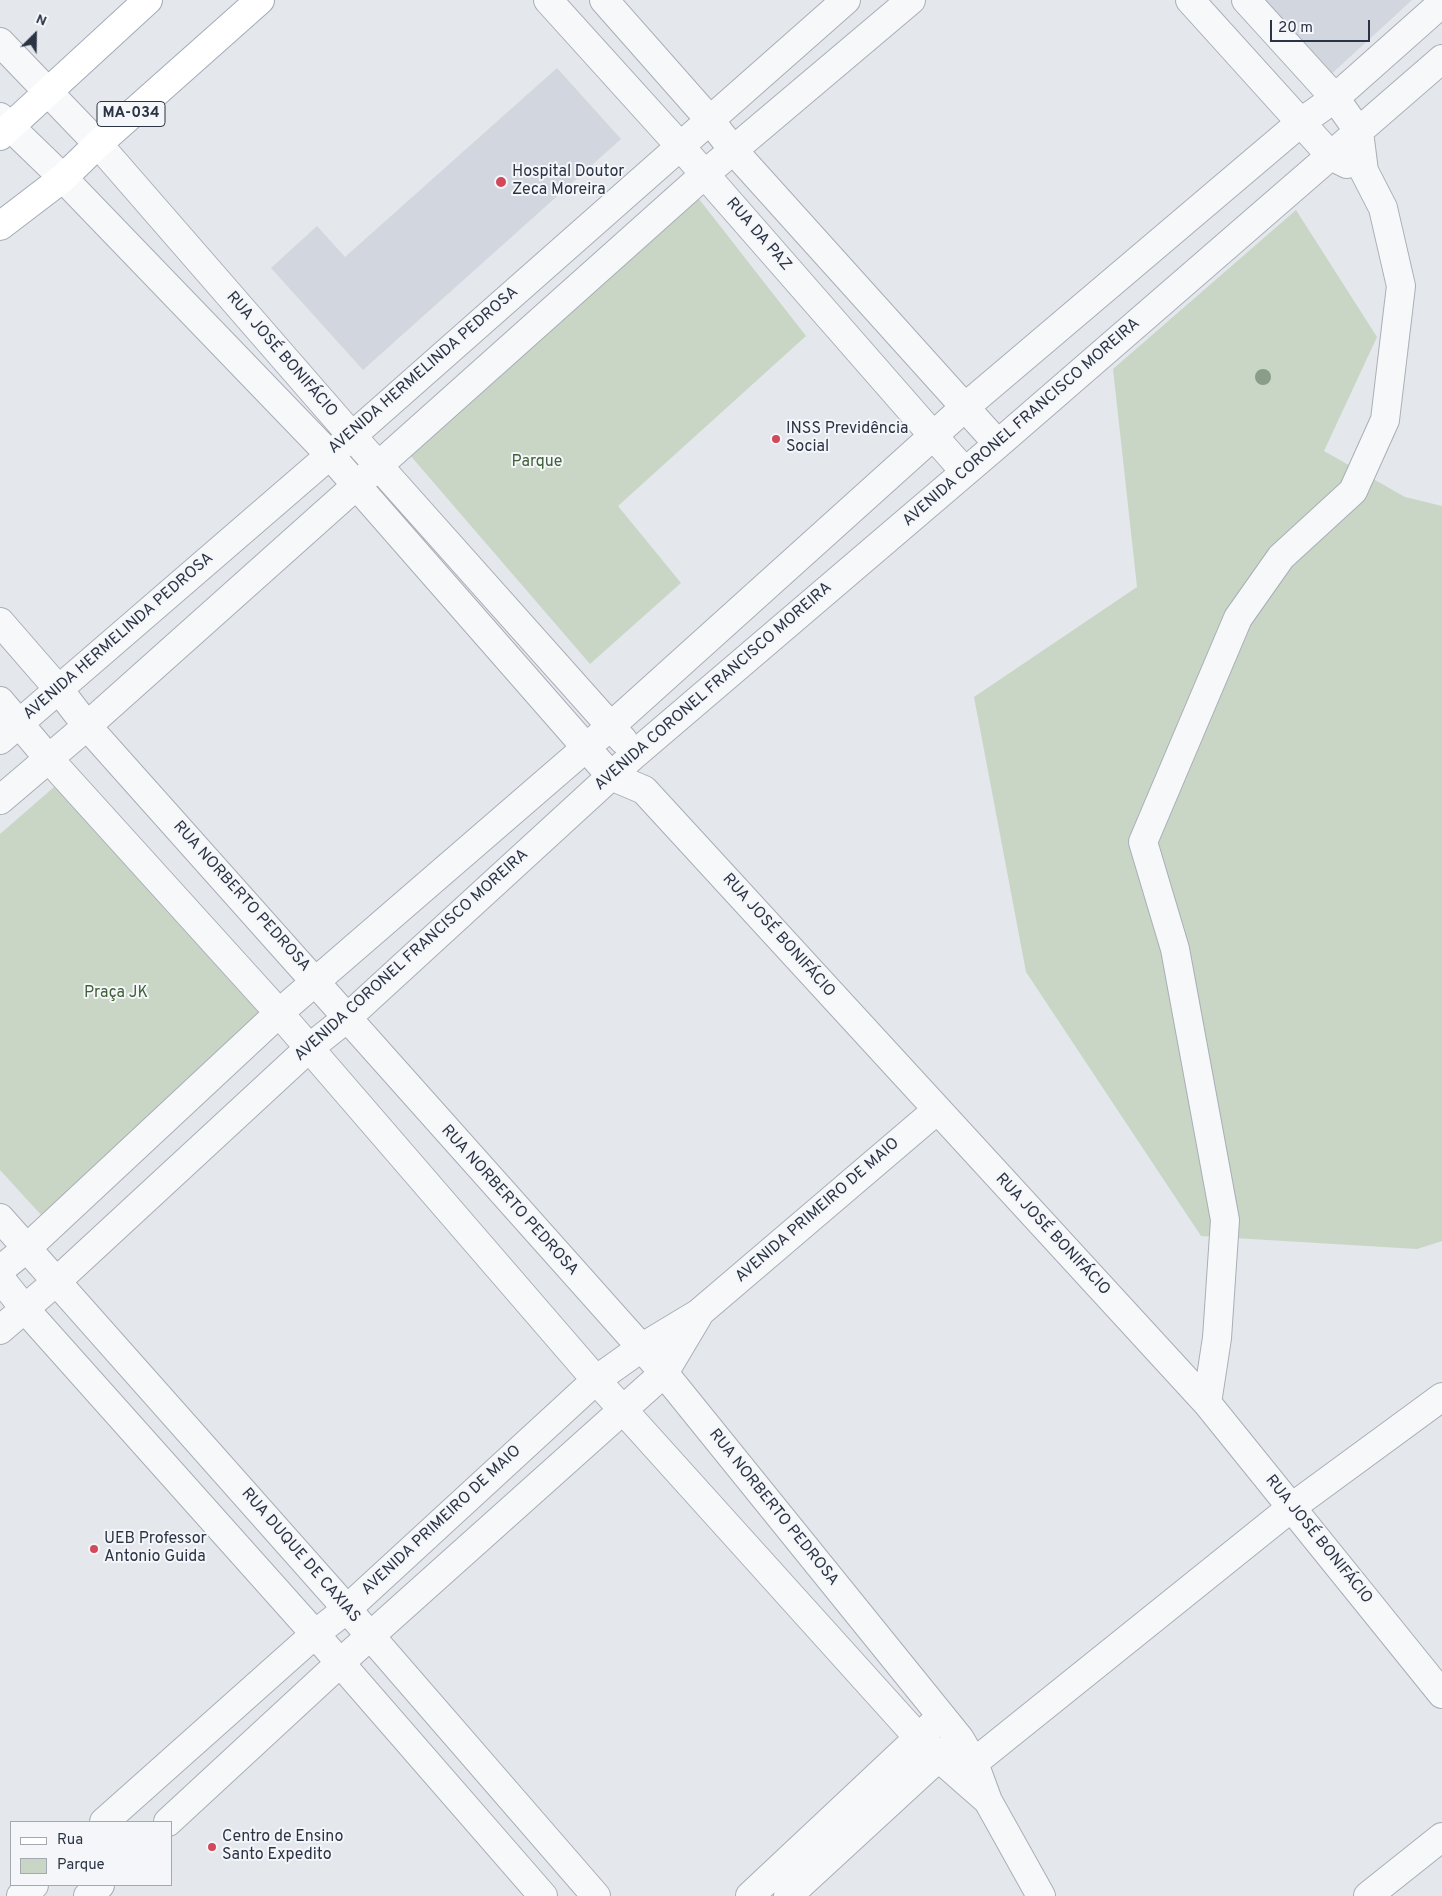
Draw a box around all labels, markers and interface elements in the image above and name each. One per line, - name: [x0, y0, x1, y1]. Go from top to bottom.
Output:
- north arrow: [10, 10, 60, 60]
- scale bar: [1272, 10, 1372, 42]
- text: N: [33, 11, 49, 31]
- text: 20 m: [1278, 19, 1313, 38]
- road number: MA-034: [97, 102, 165, 126]
- place label: Hospital Doutor Zeca Moreira: [512, 163, 625, 201]
- marker: Hospital Doutor Zeca Moreira: [494, 175, 508, 189]
- street label: RUA DA PAZ: [721, 195, 795, 275]
- street label: AVENIDA HERMELINDA PEDROSA: [325, 283, 523, 459]
- street label: RUA JOSÉ BONIFÁCIO: [221, 288, 341, 422]
- street label: AVENIDA CORONEL FRANCISCO MOREIRA: [899, 315, 1145, 531]
- place label: INSS Previdência Social: [786, 420, 908, 458]
- marker: INSS Previdência Social: [770, 433, 782, 445]
- park label: Parque: [512, 453, 562, 473]
- street label: AVENIDA HERMELINDA PEDROSA: [20, 549, 218, 725]
- street label: AVENIDA CORONEL FRANCISCO MOREIRA: [591, 579, 837, 795]
- street label: RUA NORBERTO PEDROSA: [168, 818, 314, 976]
- street label: AVENIDA CORONEL FRANCISCO MOREIRA: [291, 846, 533, 1066]
- street label: RUA JOSÉ BONIFÁCIO: [717, 870, 839, 1002]
- park label: Praça JK: [84, 984, 148, 1004]
- street label: RUA NORBERTO PEDROSA: [436, 1122, 582, 1280]
- street label: AVENIDA PRIMEIRO DE MAIO: [732, 1135, 904, 1287]
- street label: RUA JOSÉ BONIFÁCIO: [990, 1170, 1114, 1300]
- street label: RUA NORBERTO PEDROSA: [704, 1426, 842, 1590]
- street label: AVENIDA PRIMEIRO DE MAIO: [358, 1442, 526, 1600]
- street label: RUA JOSÉ BONIFÁCIO: [1260, 1472, 1376, 1608]
- street label: RUA DUQUE DE CAXIAS: [236, 1485, 364, 1627]
- place label: UEB Professor Antonio Guida: [104, 1530, 207, 1568]
- marker: UEB Professor Antonio Guida: [88, 1543, 100, 1555]
- legend: [10, 1821, 172, 1886]
- place label: Centro de Ensino Santo Expedito: [222, 1828, 344, 1866]
- text: Rua: [57, 1831, 83, 1850]
- marker: Centro de Ensino Santo Expedito: [206, 1841, 218, 1853]
- text: Parque: [57, 1856, 105, 1875]

